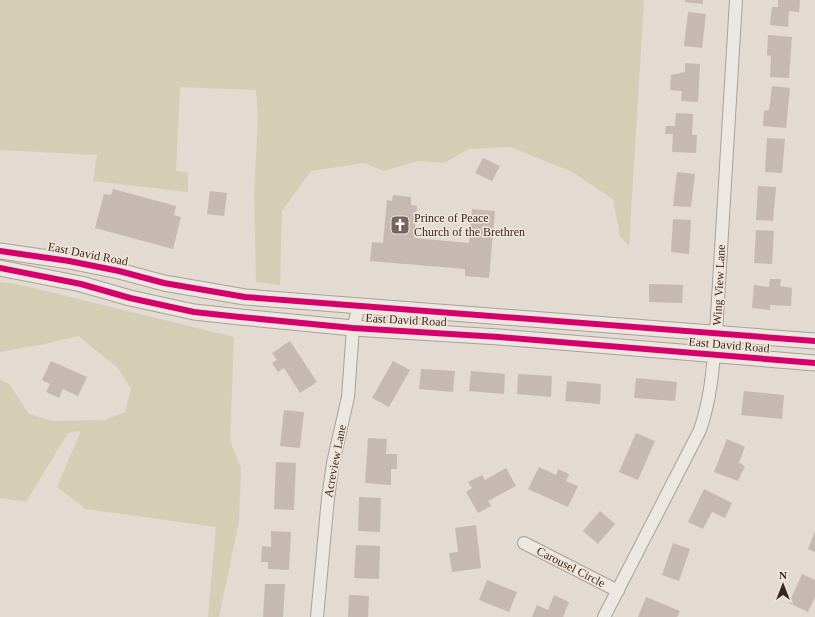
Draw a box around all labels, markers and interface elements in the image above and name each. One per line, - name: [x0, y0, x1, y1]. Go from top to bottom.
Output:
- place label: Prince of Peace Church of the Brethren: [414, 211, 525, 239]
- church icon: Prince of Peace Church of the Brethren: [389, 214, 411, 236]
- street label: East David Road: [47, 239, 129, 269]
- street label: Wing View Lane: [710, 244, 728, 326]
- street label: East David Road: [365, 311, 447, 329]
- street label: East David Road: [688, 334, 770, 356]
- street label: Acreview Lane: [321, 424, 349, 498]
- street label: Carousel Circle: [534, 544, 608, 590]
- north arrow: [763, 565, 803, 605]
- text: N: [779, 569, 787, 581]

